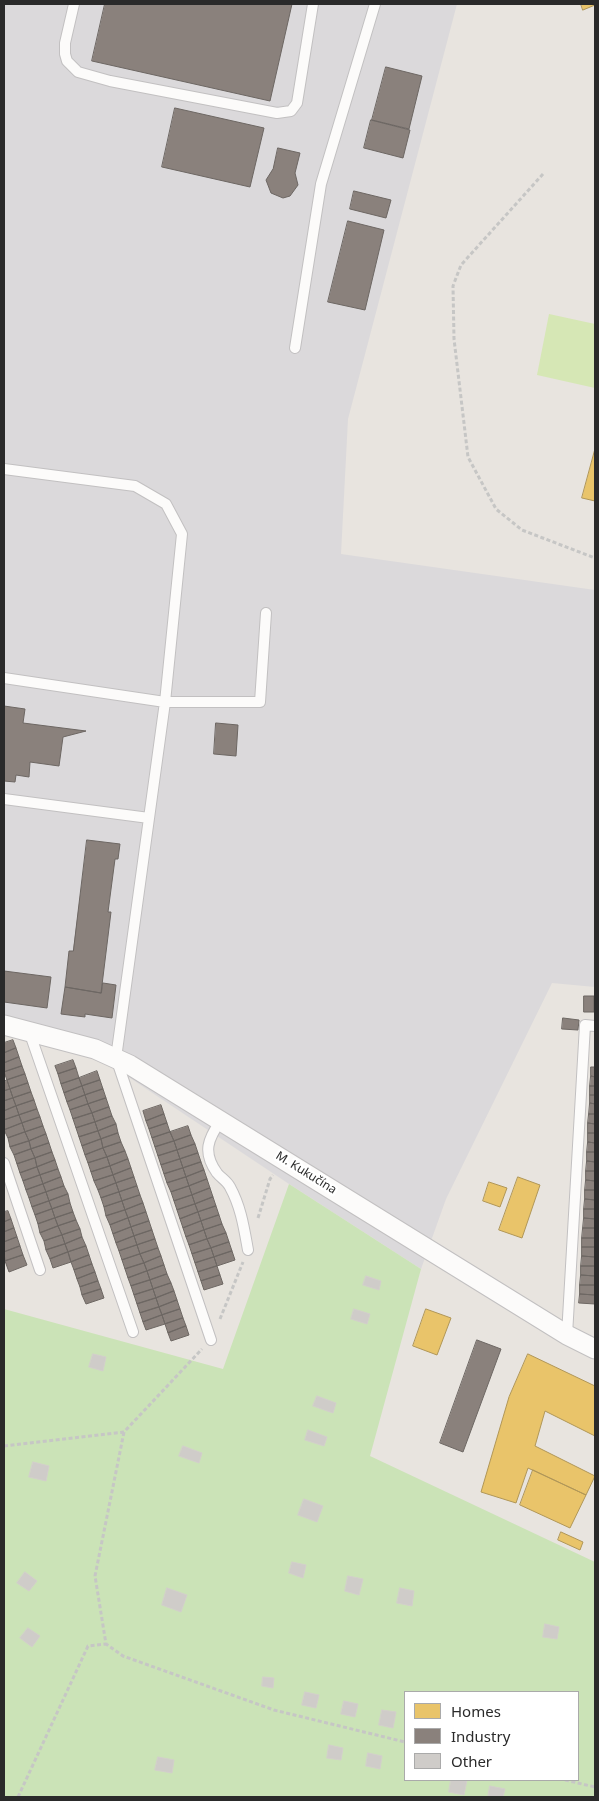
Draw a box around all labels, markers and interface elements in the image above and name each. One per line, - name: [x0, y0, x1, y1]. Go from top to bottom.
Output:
- street label: M. Kukučína: [273, 1149, 339, 1197]
- legend: [404, 1691, 579, 1781]
- text: Homes: [451, 1701, 501, 1721]
- text: Industry: [451, 1726, 510, 1746]
- text: Other: [451, 1751, 492, 1771]

